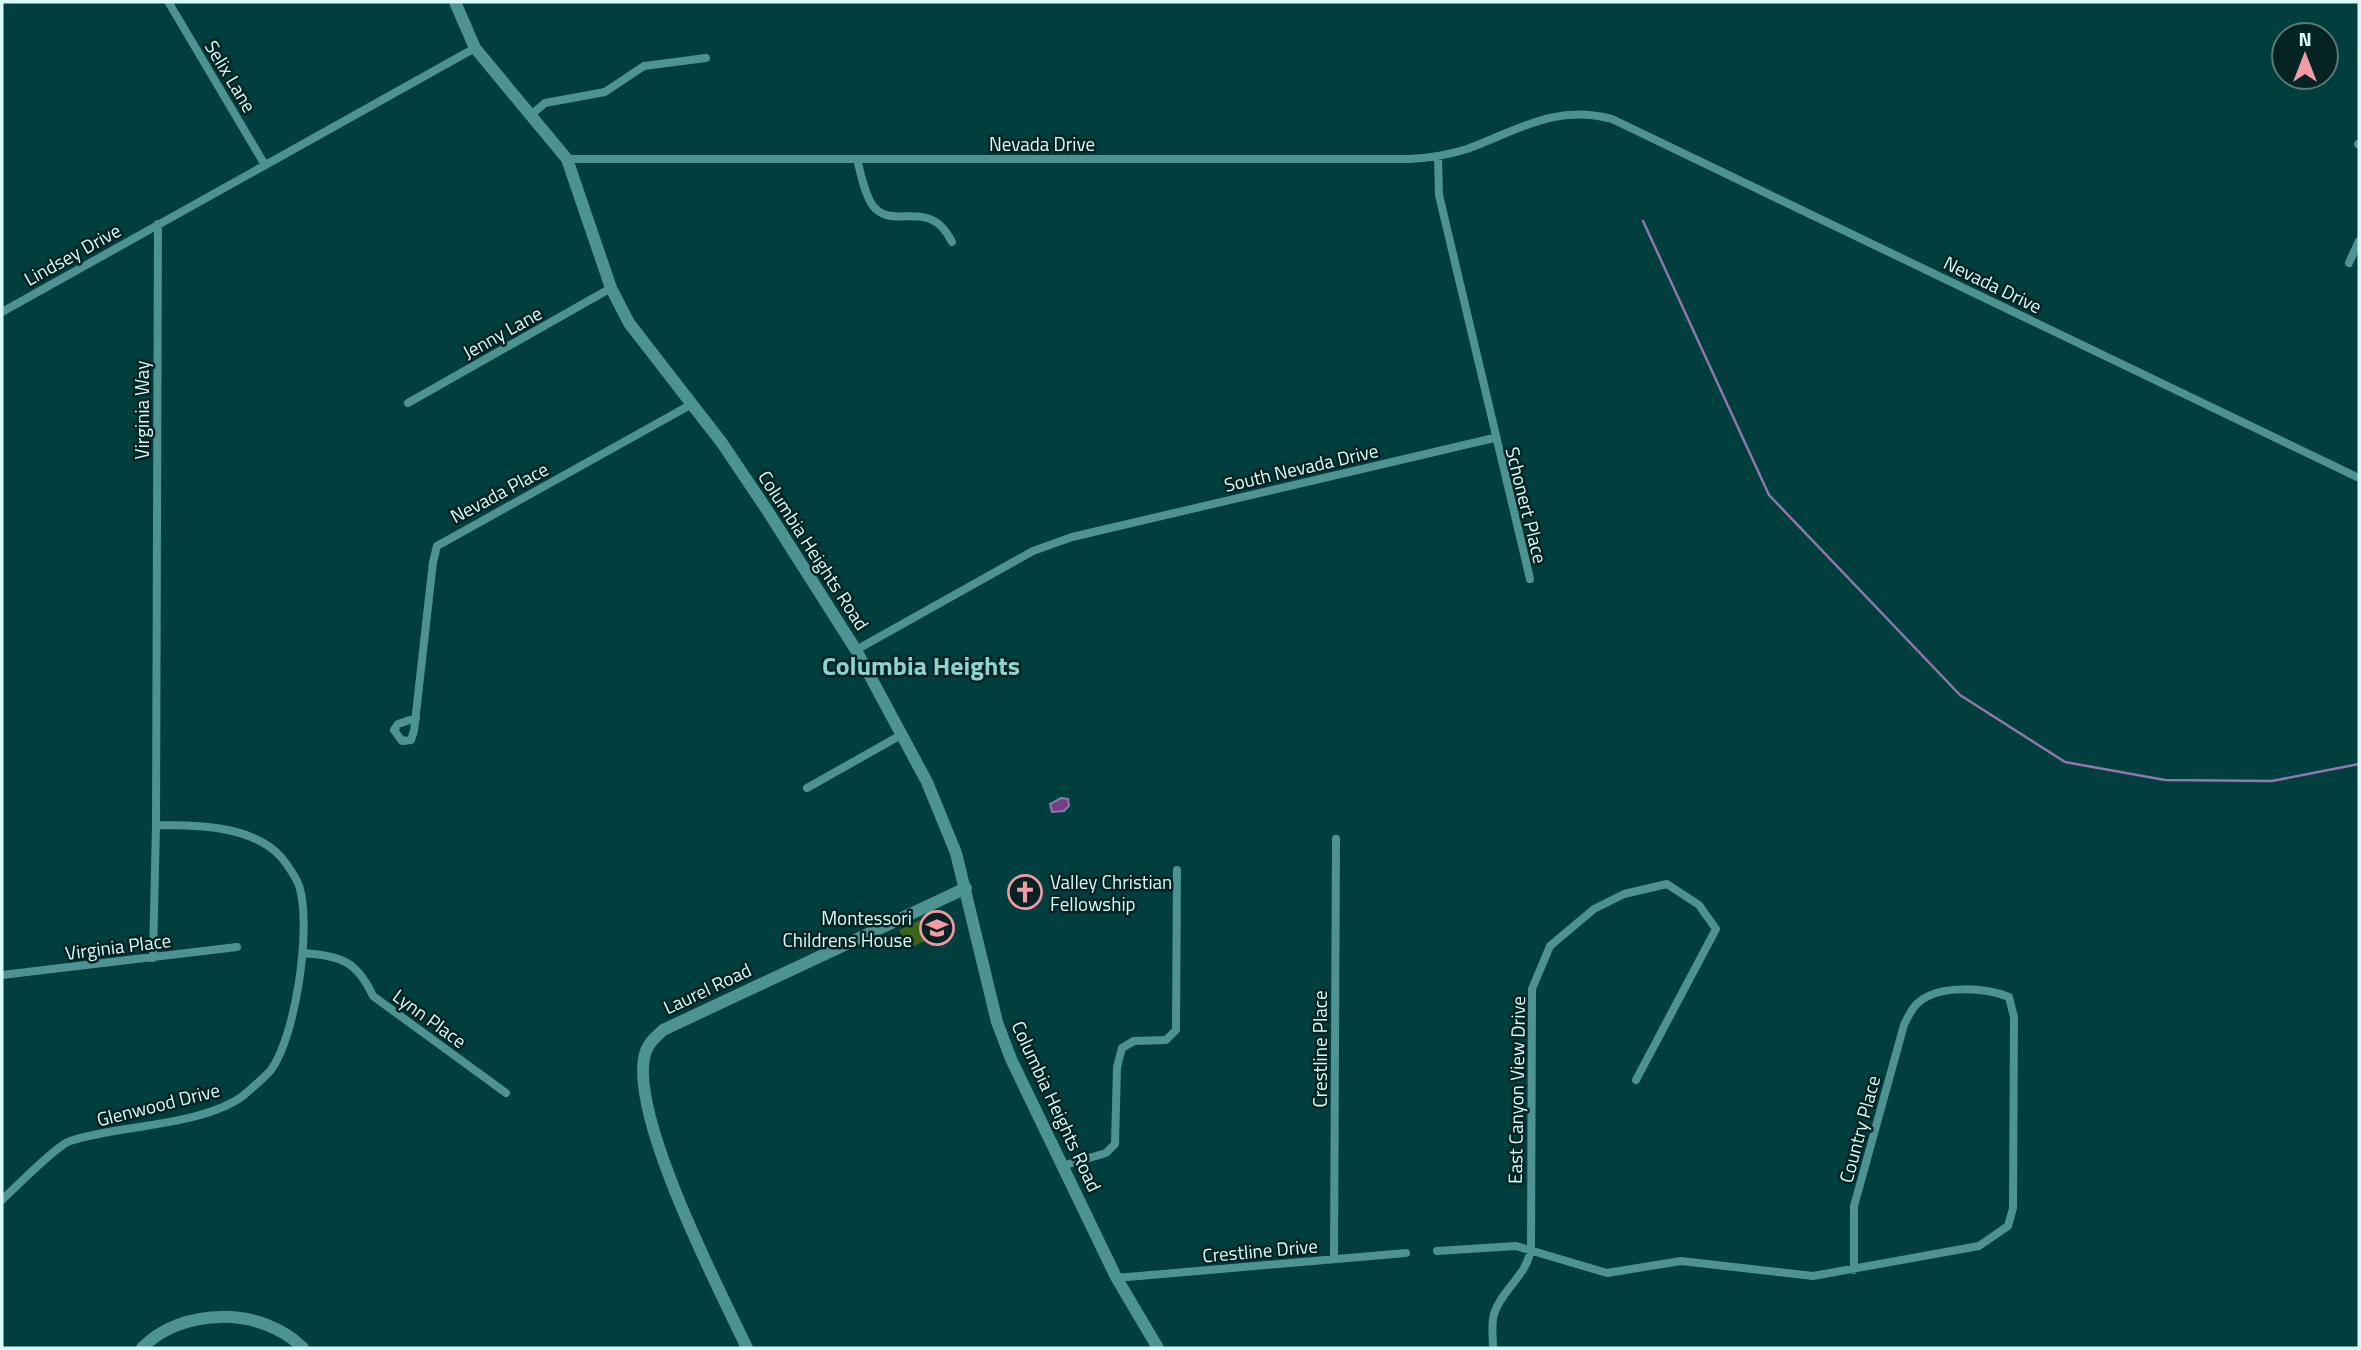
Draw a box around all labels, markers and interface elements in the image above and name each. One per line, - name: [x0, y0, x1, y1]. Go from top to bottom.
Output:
- north arrow: [2270, 21, 2340, 91]
- text: N: [2298, 24, 2312, 53]
- street label: Selix Lane: [198, 34, 264, 118]
- street label: Nevada Drive: [989, 129, 1095, 158]
- street label: Lindsey Drive: [18, 215, 126, 293]
- street label: Nevada Drive: [1939, 248, 2047, 320]
- street label: Jenny Lane: [457, 298, 547, 366]
- street label: Virginia Way: [127, 361, 156, 459]
- street label: South Nevada Drive: [1221, 435, 1381, 499]
- street label: Schonert Place: [1499, 444, 1555, 566]
- street label: Nevada Place: [445, 454, 553, 530]
- street label: Columbia Heights Road: [751, 464, 877, 636]
- district label: Columbia Heights: [822, 646, 1020, 685]
- place label: Valley Christian Fellowship: [1050, 867, 1172, 918]
- church icon: Valley Christian Fellowship: [1006, 873, 1044, 911]
- place label: Montessori Childrens House: [782, 903, 912, 954]
- school or university icon: Montessori Childrens House: [918, 909, 956, 947]
- street label: Virginia Place: [63, 925, 173, 967]
- street label: Laurel Road: [658, 955, 756, 1021]
- street label: Lynn Place: [387, 981, 473, 1055]
- street label: Crestline Place: [1305, 990, 1334, 1108]
- street label: East Canyon View Drive: [1500, 996, 1532, 1184]
- street label: Columbia Heights Road: [1005, 1016, 1109, 1196]
- street label: Country Place: [1831, 1072, 1887, 1186]
- street label: Glenwood Drive: [93, 1075, 223, 1133]
- street label: Crestline Drive: [1201, 1231, 1319, 1269]

